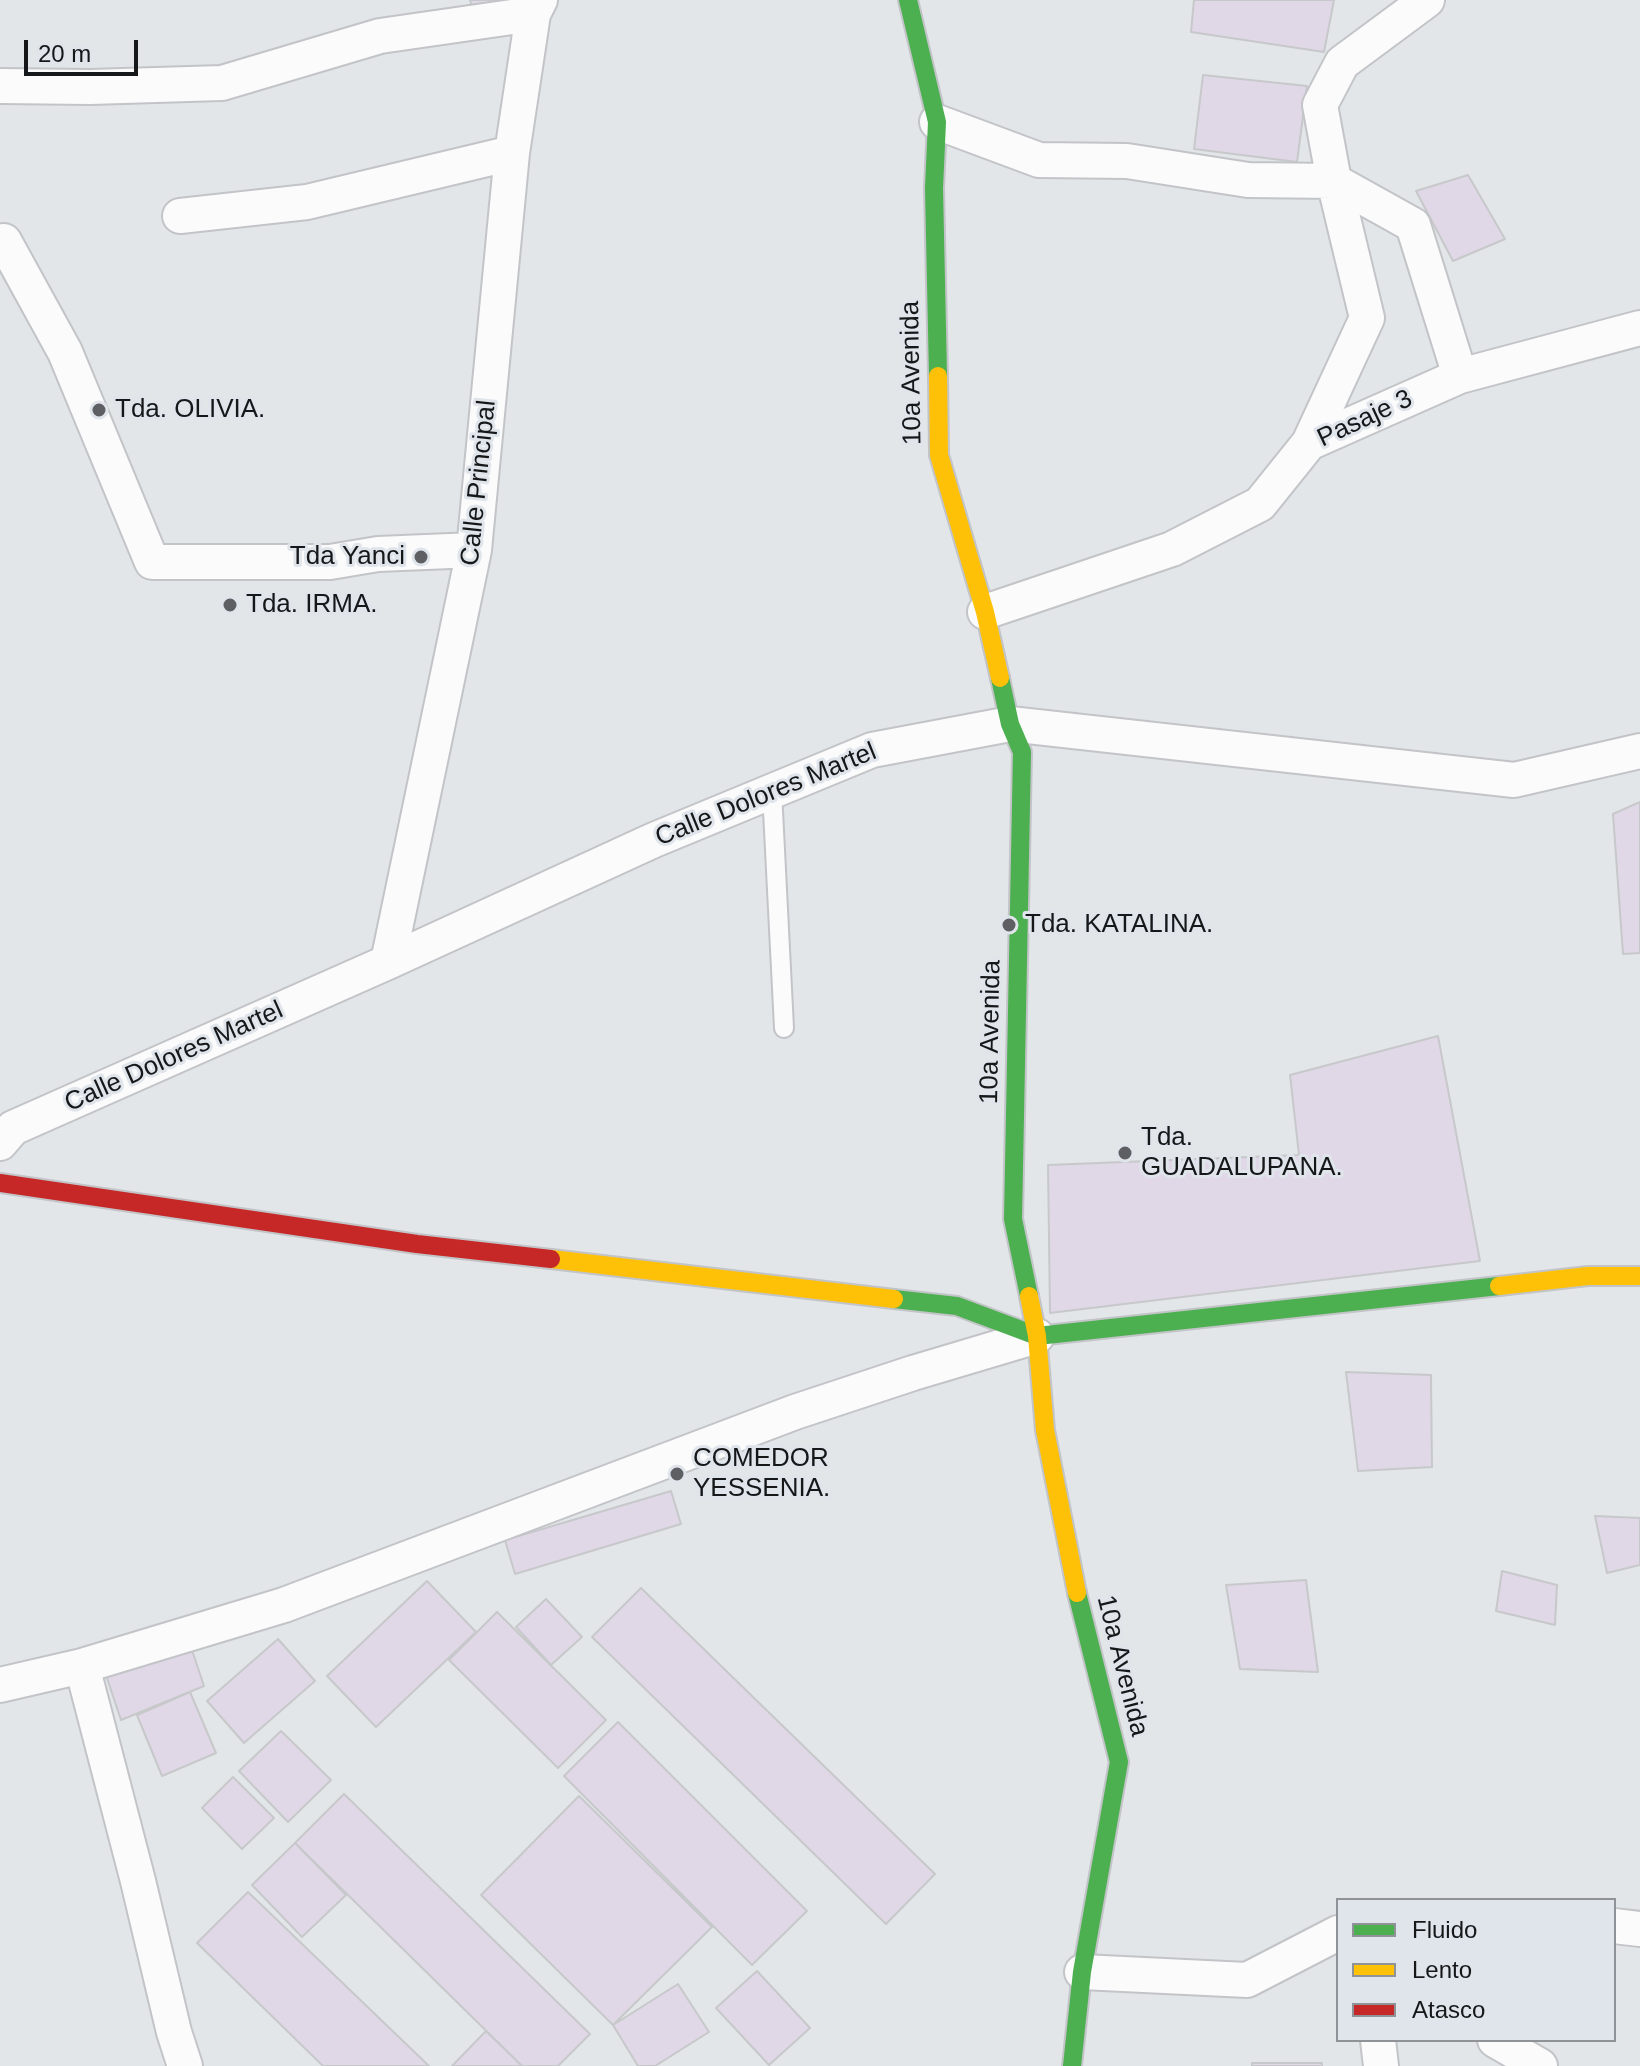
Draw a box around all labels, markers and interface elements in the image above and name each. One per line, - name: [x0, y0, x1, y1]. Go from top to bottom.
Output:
- scale bar: [28, 24, 142, 74]
- text: 20 m: [38, 40, 91, 67]
- street label: 10a Avenida: [895, 301, 929, 445]
- street label: Pasaje 3: [1313, 383, 1417, 455]
- place label: Tda. OLIVIA.: [115, 394, 265, 426]
- street label: Calle Principal: [455, 399, 503, 567]
- marker: Tda. OLIVIA.: [90, 401, 108, 419]
- place label: Tda Yanci: [290, 541, 405, 573]
- marker: Tda Yanci: [412, 548, 430, 566]
- place label: Tda. IRMA.: [246, 589, 377, 621]
- marker: Tda. IRMA.: [221, 596, 239, 614]
- street label: Calle Dolores Martel: [651, 736, 881, 854]
- place label: Tda. KATALINA.: [1025, 909, 1213, 941]
- marker: Tda. KATALINA.: [1000, 916, 1018, 934]
- street label: 10a Avenida: [974, 960, 1008, 1104]
- street label: Calle Dolores Martel: [60, 995, 288, 1119]
- place label: Tda. GUADALUPANA.: [1141, 1122, 1343, 1184]
- marker: Tda. GUADALUPANA.: [1116, 1144, 1134, 1162]
- place label: COMEDOR YESSENIA.: [693, 1443, 830, 1504]
- marker: COMEDOR YESSENIA.: [668, 1465, 686, 1483]
- street label: 10a Avenida: [1089, 1592, 1155, 1740]
- legend: [1336, 1898, 1616, 2042]
- text: Fluido: [1412, 1916, 1477, 1943]
- text: Lento: [1412, 1956, 1472, 1983]
- text: Atasco: [1412, 1996, 1485, 2023]

